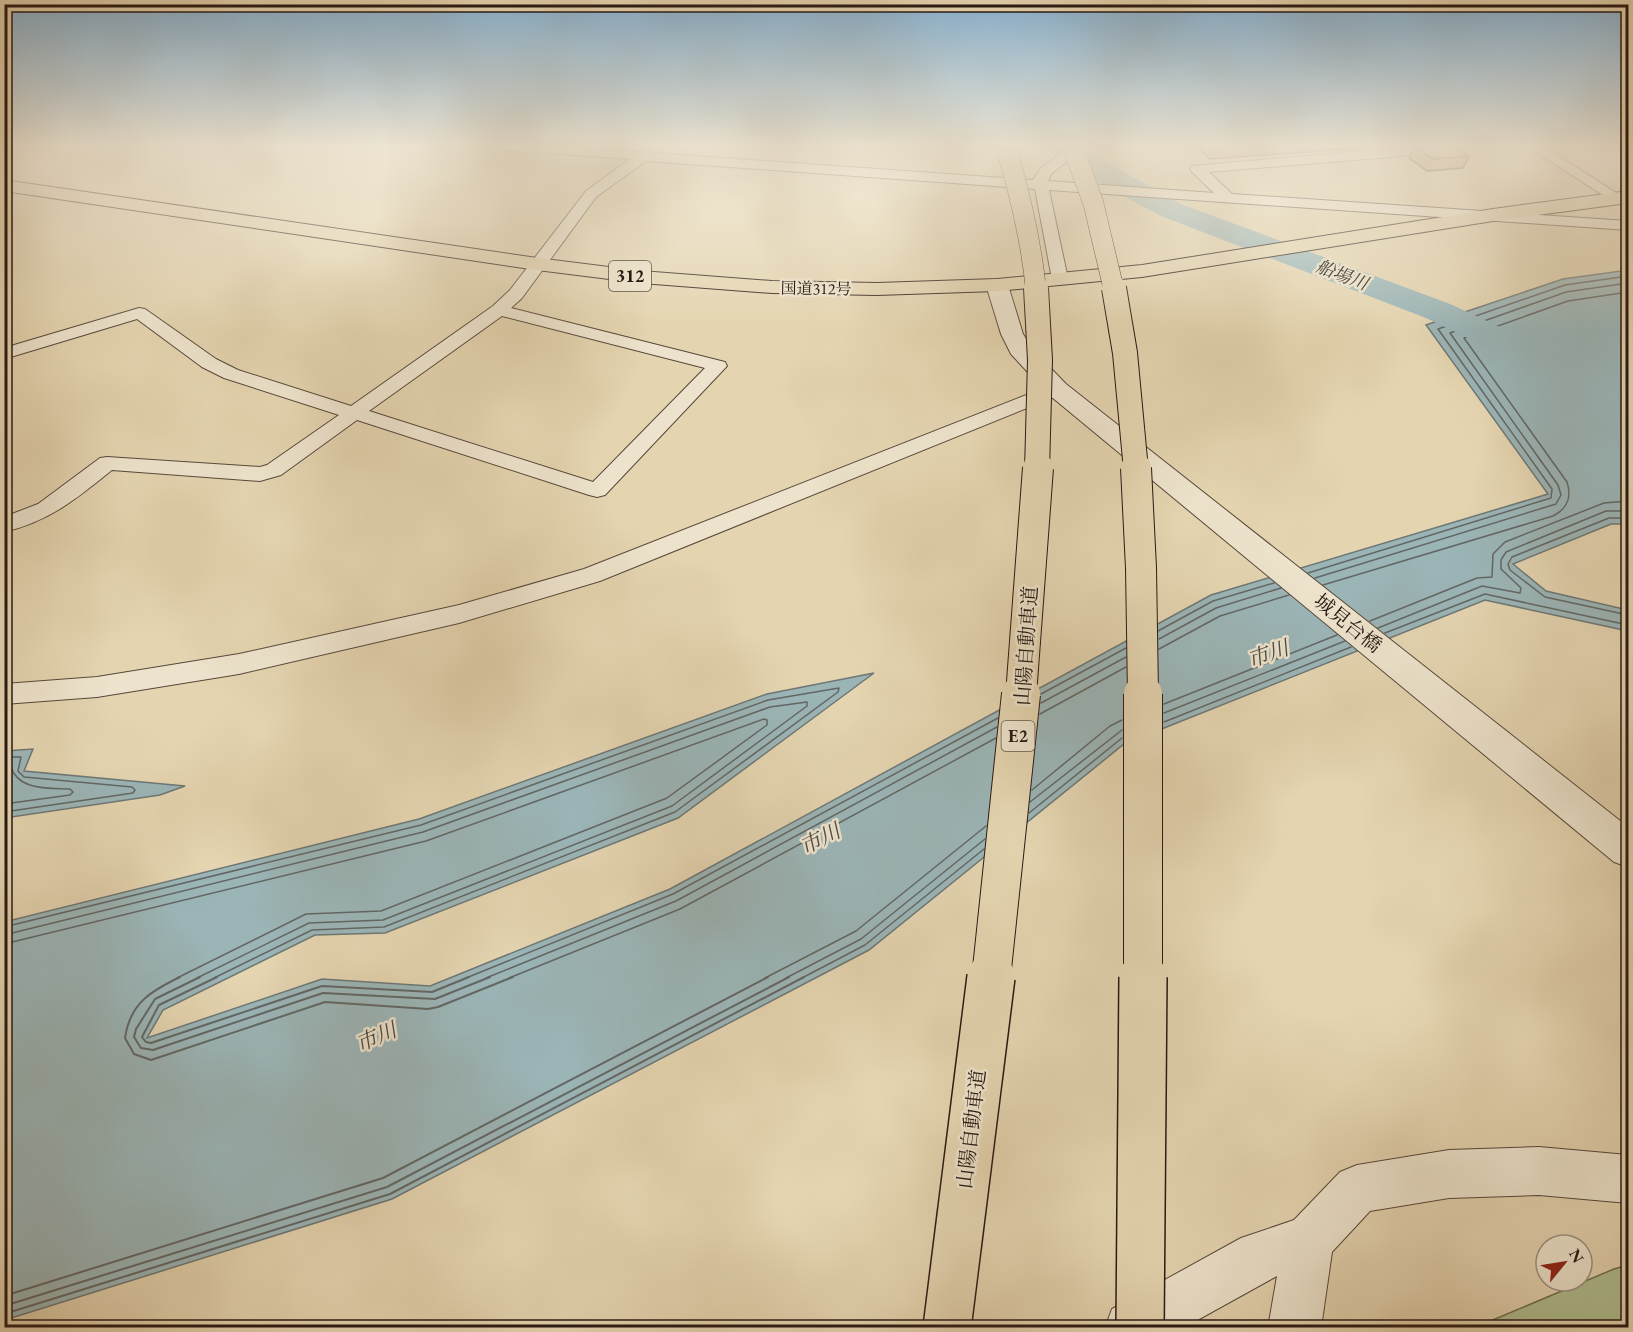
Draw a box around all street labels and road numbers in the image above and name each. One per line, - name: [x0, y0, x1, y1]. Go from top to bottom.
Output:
- road number: 312: [609, 261, 651, 291]
- street label: 国道312号: [780, 277, 852, 300]
- street label: 山陽自動車道: [1009, 585, 1043, 707]
- street label: 城見台橋: [1309, 588, 1387, 658]
- road number: E2: [1002, 721, 1034, 751]
- street label: 山陽自動車道: [951, 1068, 991, 1190]

